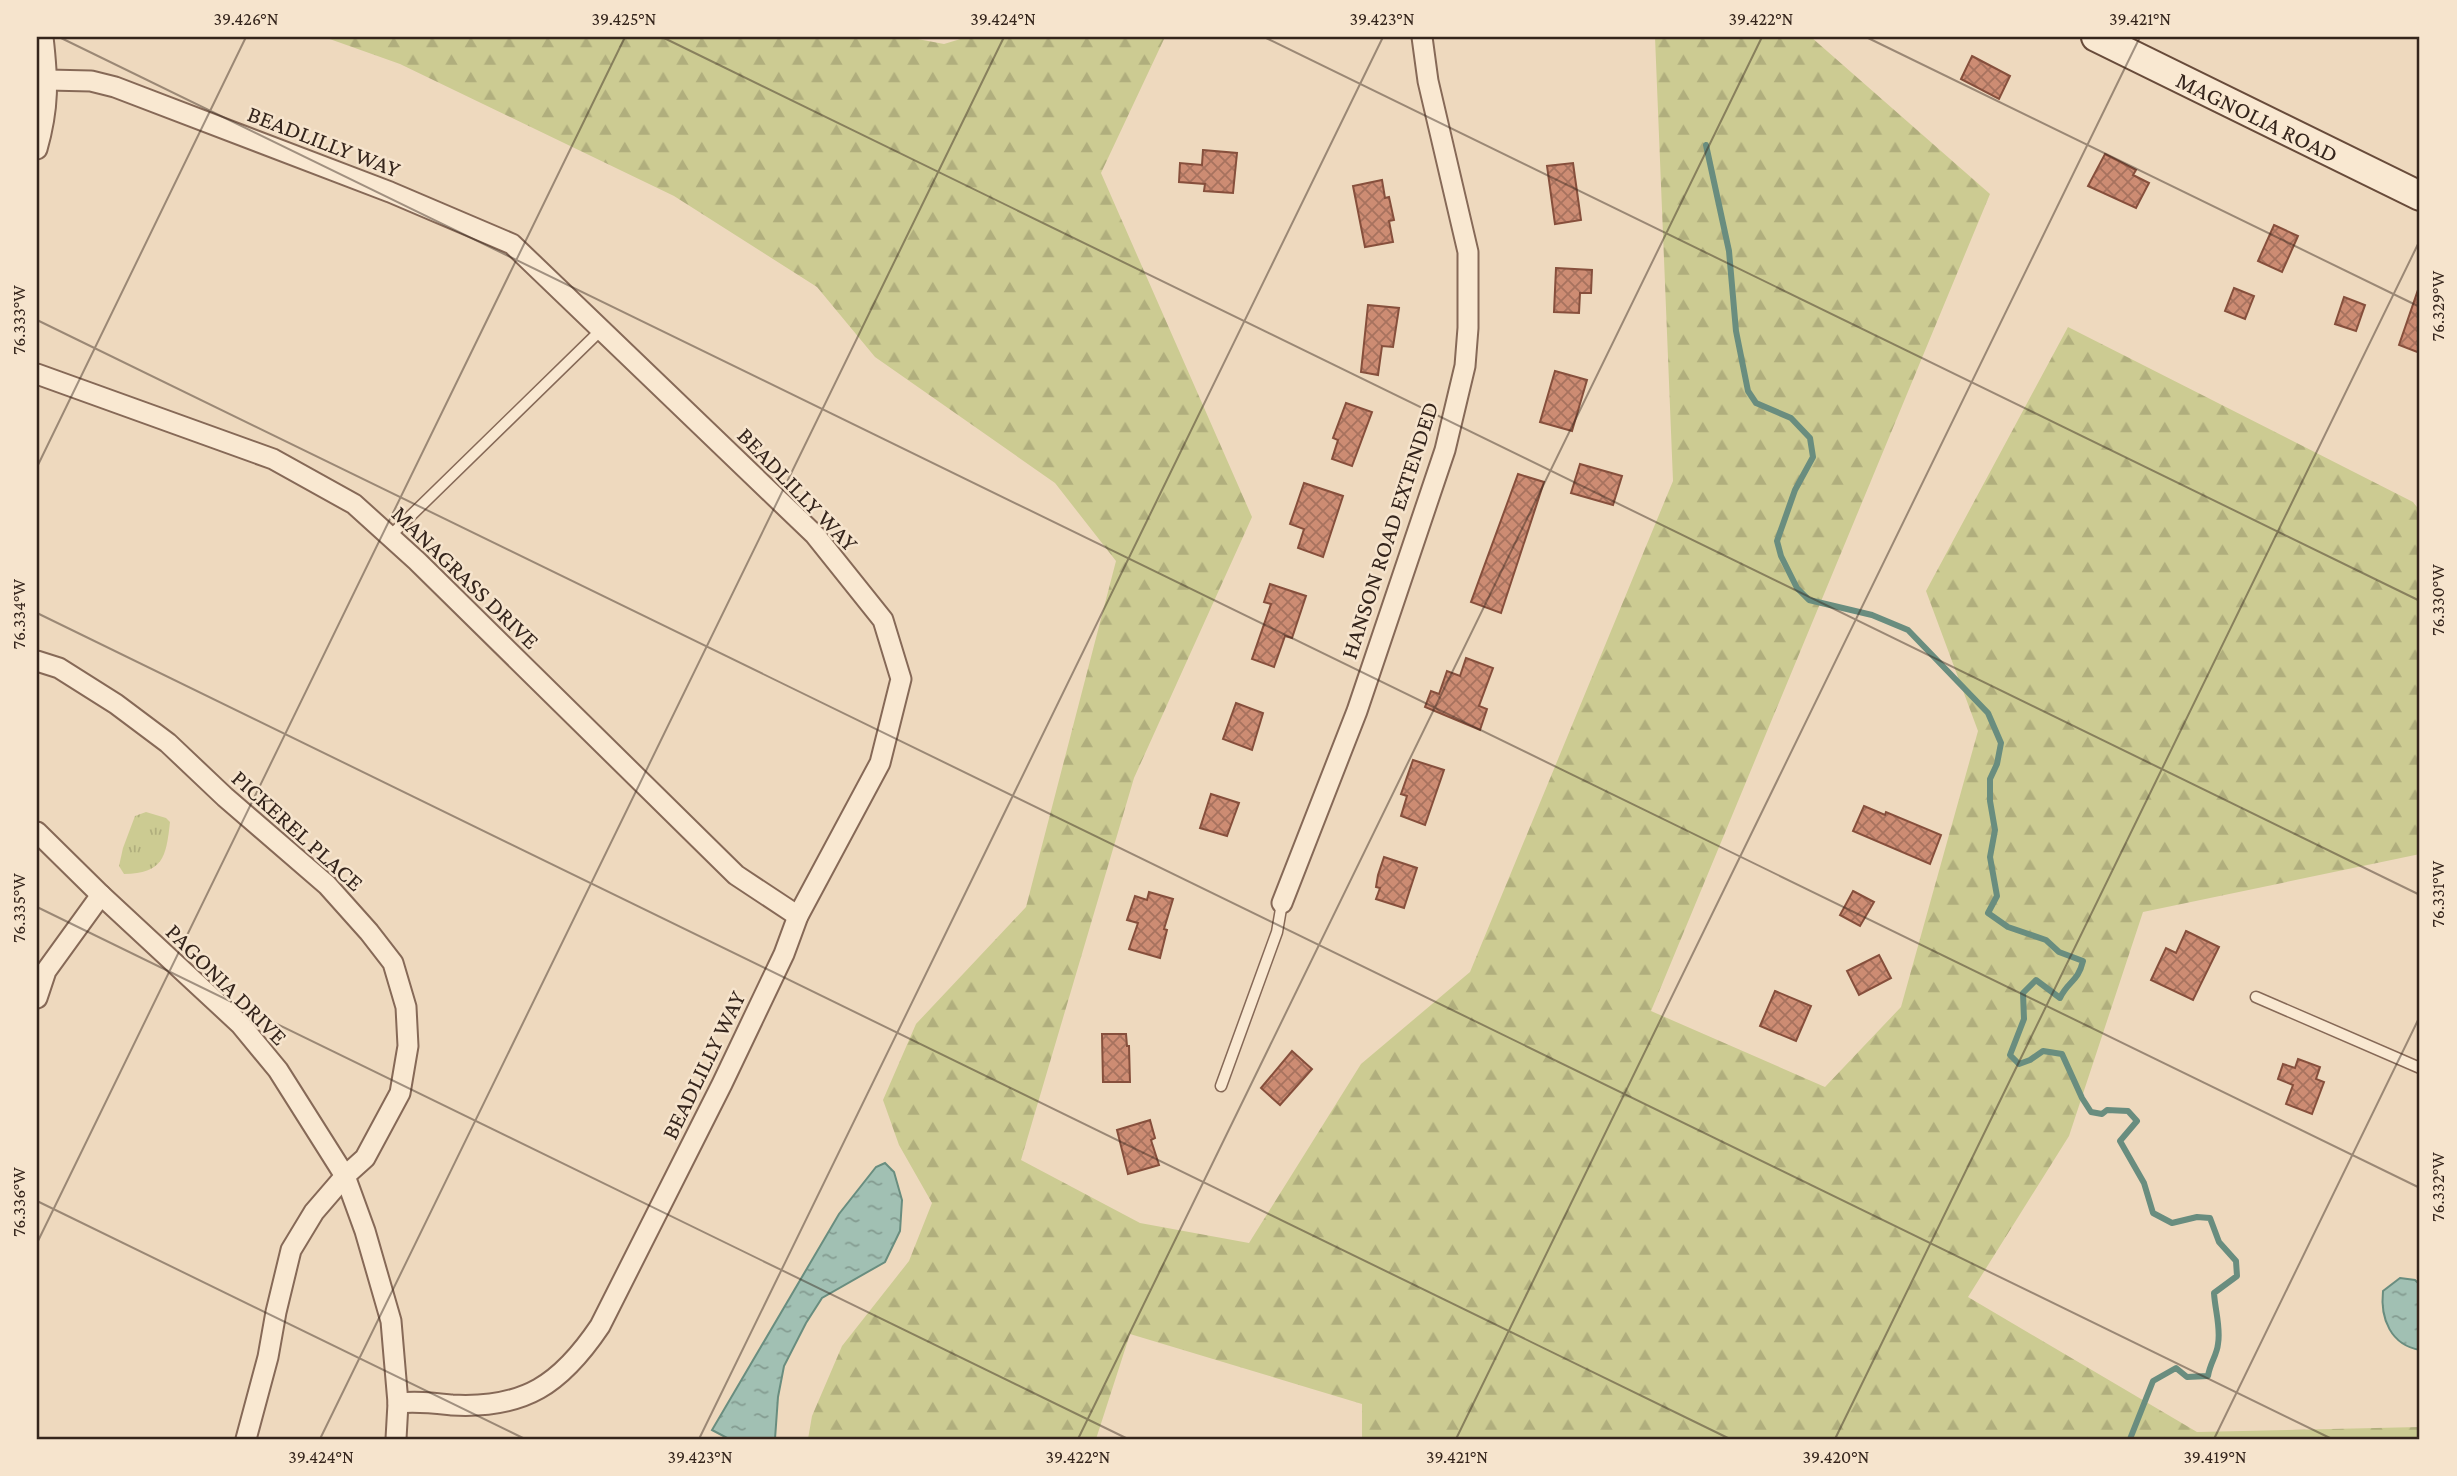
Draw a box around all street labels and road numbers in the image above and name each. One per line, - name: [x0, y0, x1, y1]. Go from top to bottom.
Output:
- street label: MAGNOLIA ROAD: [2172, 65, 2343, 167]
- street label: BEADLILLY WAY: [244, 99, 404, 183]
- street label: HANSON ROAD EXTENDED: [1335, 398, 1443, 662]
- street label: BEADLILLY WAY: [732, 422, 864, 557]
- street label: MANAGRASS DRIVE: [387, 500, 545, 654]
- street label: PICKEREL PLACE: [227, 764, 369, 896]
- street label: PAGONIA DRIVE: [161, 918, 293, 1050]
- street label: BEADLILLY WAY: [655, 986, 751, 1143]

